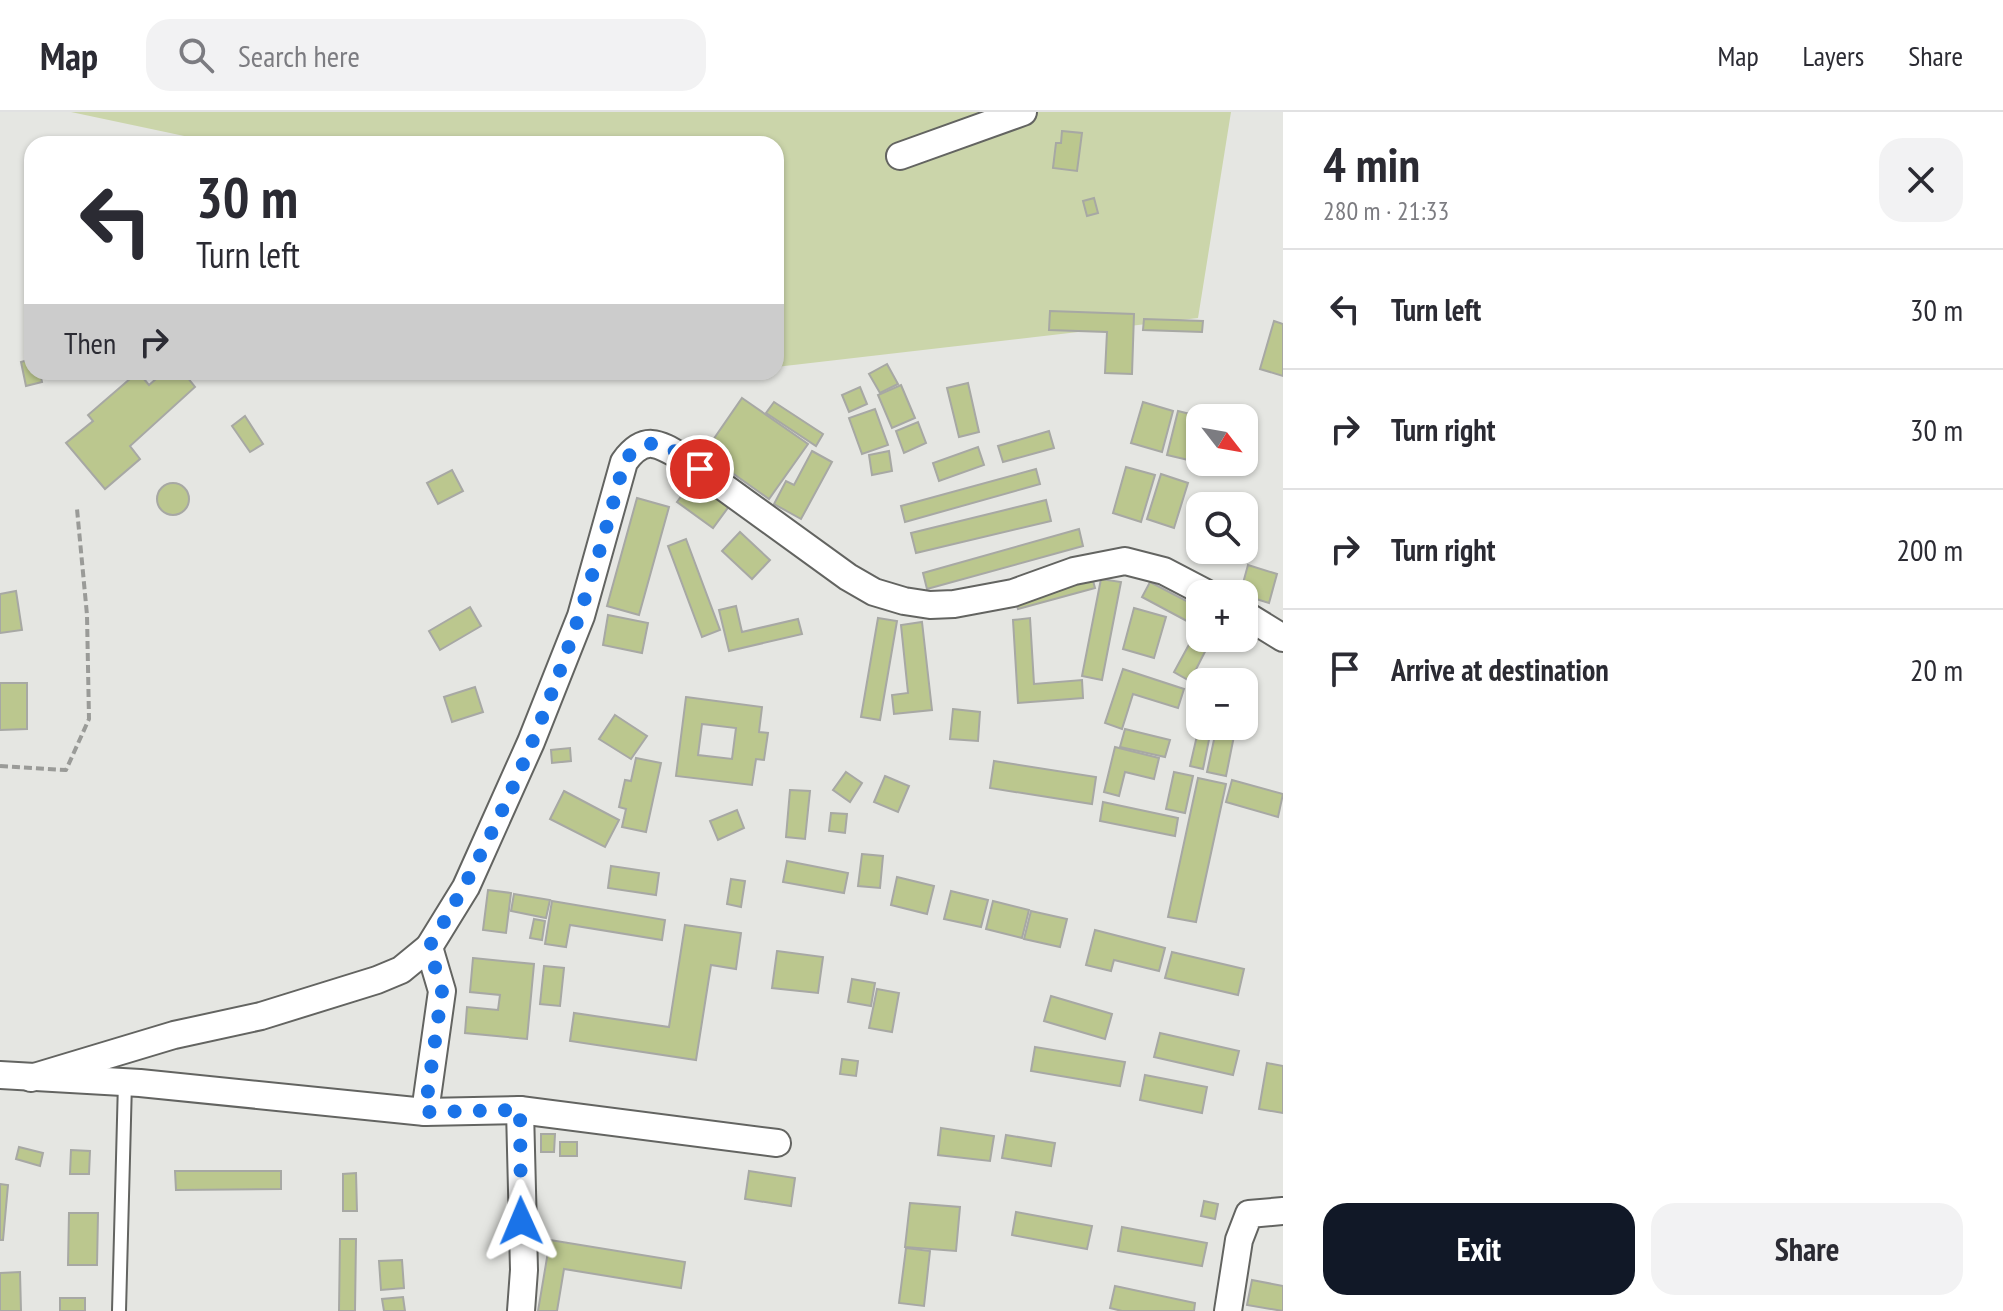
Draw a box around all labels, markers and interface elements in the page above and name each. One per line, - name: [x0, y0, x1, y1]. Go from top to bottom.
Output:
- search box: [146, 19, 706, 91]
- text: Map: [40, 31, 98, 80]
- icon: search: [174, 33, 218, 77]
- text: Search here: [238, 36, 360, 75]
- text: Map: [1717, 37, 1759, 74]
- text: Layers: [1803, 37, 1864, 74]
- text: Share: [1908, 37, 1963, 74]
- text: 4 min: [1323, 133, 1420, 195]
- button: close: [1879, 138, 1963, 222]
- text: 30 m: [196, 161, 298, 233]
- icon: left: [64, 168, 168, 272]
- text: 280 m · 21:33: [1323, 194, 1449, 227]
- text: Turn left: [196, 231, 300, 278]
- icon: left: [1323, 287, 1367, 331]
- text: Turn left: [1391, 290, 1481, 329]
- text: 30 m: [1910, 290, 1963, 329]
- icon: right: [132, 320, 176, 364]
- text: Then: [64, 323, 116, 362]
- north arrow: [1186, 404, 1258, 476]
- map controls: [1186, 404, 1258, 740]
- icon: right: [1323, 407, 1367, 451]
- text: Turn right: [1391, 410, 1495, 449]
- text: 30 m: [1910, 410, 1963, 449]
- pin: [666, 435, 734, 503]
- icon: arrive: [678, 447, 722, 491]
- button: search: [1186, 492, 1258, 564]
- icon: right: [1323, 527, 1367, 571]
- text: Turn right: [1391, 530, 1495, 569]
- text: 200 m: [1897, 530, 1963, 569]
- button: +: [1186, 580, 1258, 652]
- icon: arrive: [1323, 647, 1367, 691]
- text: Arrive at destination: [1391, 650, 1609, 689]
- text: 20 m: [1910, 650, 1963, 689]
- button: −: [1186, 668, 1258, 740]
- position arrow: [479, 1179, 563, 1263]
- button: Exit: [1323, 1203, 1635, 1295]
- button: Share: [1651, 1203, 1963, 1295]

